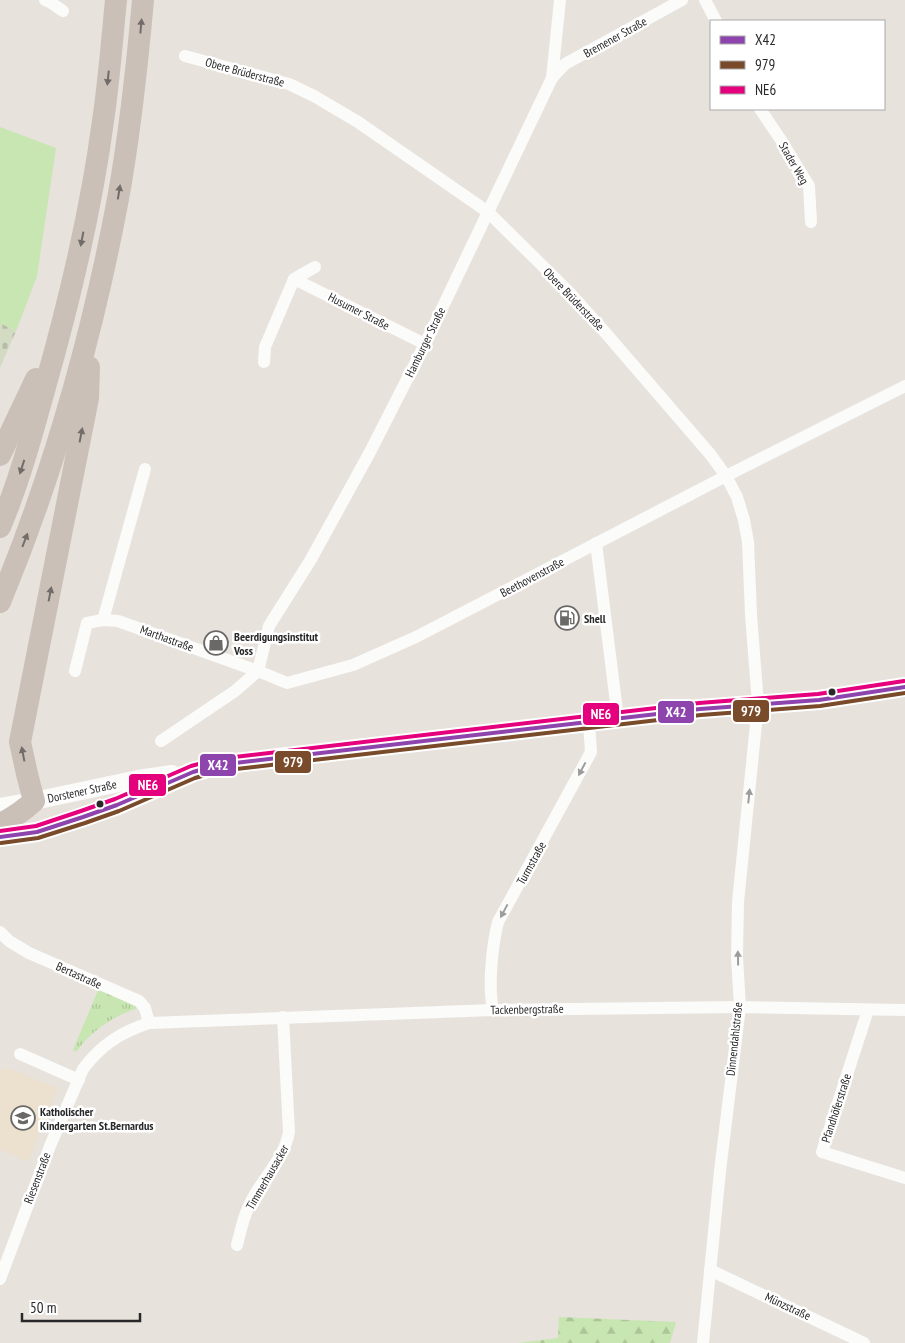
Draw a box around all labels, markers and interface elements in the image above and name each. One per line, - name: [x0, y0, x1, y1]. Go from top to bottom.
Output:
- street label: Bremener Straße: [581, 13, 649, 61]
- one-way arrow: [137, 18, 145, 34]
- legend: [710, 20, 885, 110]
- text: X42: [755, 30, 776, 49]
- street label: Obere Brüderstraße: [204, 54, 286, 90]
- text: 979: [755, 55, 775, 74]
- one-way arrow: [104, 71, 112, 87]
- text: NE6: [755, 80, 777, 99]
- street label: Stader Weg: [776, 139, 812, 187]
- one-way arrow: [115, 184, 123, 200]
- one-way arrow: [78, 231, 86, 247]
- street label: Obere Brüderstraße: [540, 265, 608, 334]
- street label: Husumer Straße: [326, 289, 392, 333]
- street label: Hamburger Straße: [402, 304, 448, 379]
- one-way arrow: [77, 427, 85, 443]
- one-way arrow: [18, 460, 26, 475]
- one-way arrow: [21, 533, 29, 547]
- street label: Beethovenstraße: [497, 554, 567, 600]
- one-way arrow: [46, 586, 54, 602]
- fuel station icon: Shell: [554, 605, 580, 631]
- place label: Shell: [584, 611, 606, 626]
- street label: Marthastraße: [138, 621, 196, 655]
- place label: Beerdigungsinstitut Voss: [233, 629, 319, 658]
- shop icon: Beerdigungsinstitut Voss: [203, 630, 229, 656]
- unlabelled marker: [827, 687, 837, 697]
- line badge: 979: [732, 699, 770, 723]
- line badge: X42: [657, 700, 695, 724]
- line badge: NE6: [582, 702, 620, 726]
- text: 979: [741, 702, 761, 720]
- text: X42: [666, 703, 686, 721]
- text: NE6: [591, 705, 611, 723]
- one-way arrow: [18, 745, 26, 761]
- line badge: 979: [274, 750, 312, 774]
- line badge: X42: [199, 753, 237, 777]
- text: 979: [283, 753, 303, 771]
- text: X42: [208, 756, 228, 774]
- one-way arrow: [578, 762, 586, 776]
- line badge: NE6: [128, 773, 167, 797]
- street label: Dorstener Straße: [46, 776, 118, 806]
- text: NE6: [138, 776, 158, 794]
- one-way arrow: [745, 788, 753, 804]
- unlabelled marker: [95, 799, 105, 809]
- street label: Turmstraße: [513, 839, 549, 887]
- one-way arrow: [500, 904, 508, 919]
- one-way arrow: [733, 950, 741, 966]
- street label: Bertastraße: [54, 958, 104, 992]
- street label: Tackenbergstraße: [490, 1001, 564, 1017]
- street label: Dinnendahlstraße: [723, 1001, 745, 1077]
- street label: Pfandhöferstraße: [818, 1072, 854, 1144]
- place label: Katholischer Kindergarten St.Bernardus: [40, 1104, 153, 1133]
- school or university icon: Katholischer Kindergarten St.Bernardus: [10, 1105, 36, 1131]
- street label: Timmerhausacker: [242, 1141, 292, 1212]
- street label: Riesenstraße: [20, 1150, 54, 1206]
- street label: Münzstraße: [763, 1289, 813, 1323]
- scale bar: [22, 1290, 140, 1322]
- text: 50 m: [30, 1298, 56, 1317]

